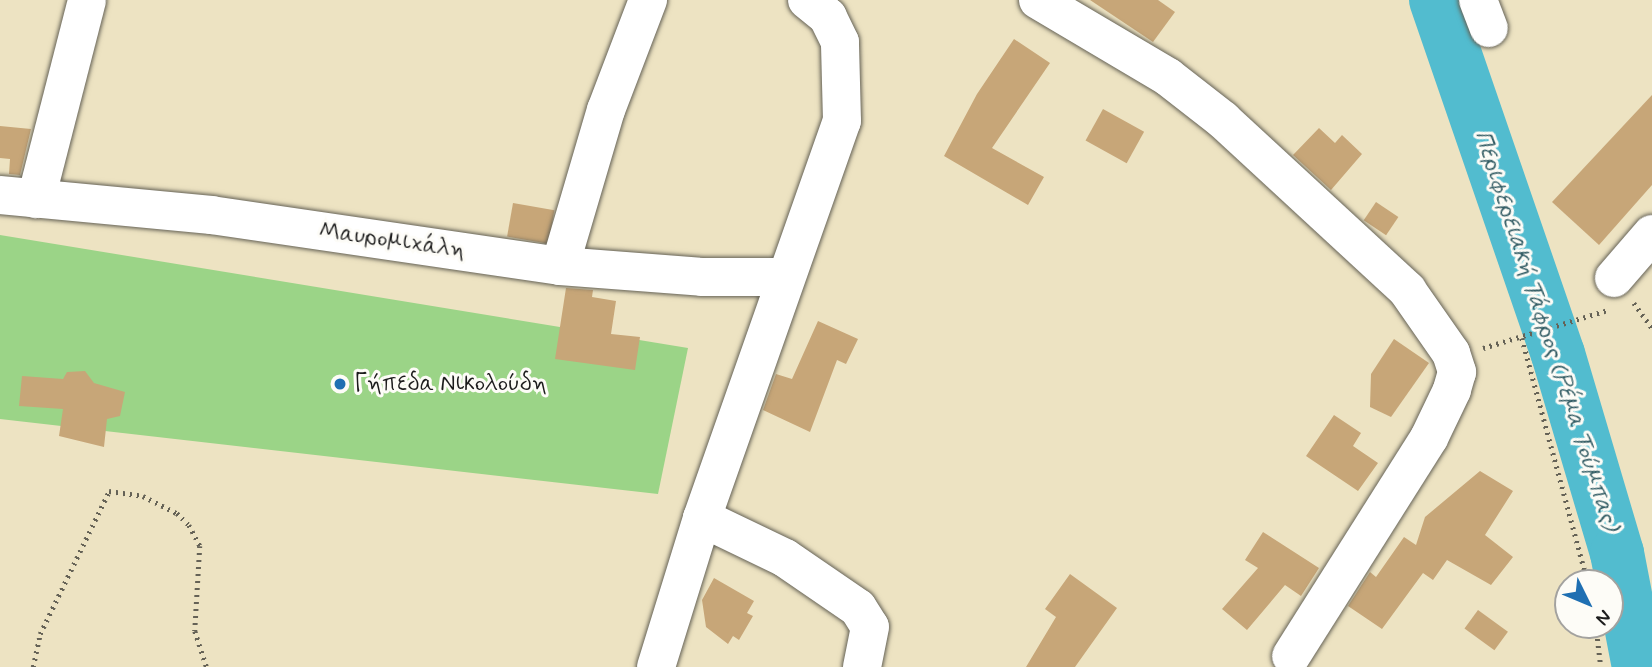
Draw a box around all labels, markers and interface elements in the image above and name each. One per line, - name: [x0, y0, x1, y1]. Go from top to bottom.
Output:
- water label: Περιφερειακή Τάφρος (Ρέμα Τούμπας): [1468, 127, 1624, 535]
- street label: Μαυρομιχάλη: [317, 217, 467, 265]
- place label: Γήπεδα Νικολούδη: [354, 370, 547, 398]
- marker: Γήπεδα Νικολούδη: [332, 376, 348, 392]
- north arrow: [1554, 569, 1624, 639]
- text: N: [1590, 604, 1617, 630]

